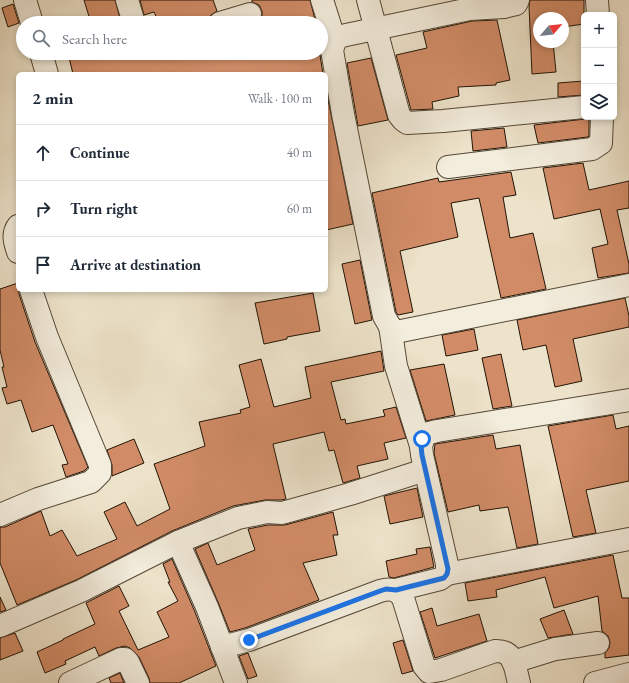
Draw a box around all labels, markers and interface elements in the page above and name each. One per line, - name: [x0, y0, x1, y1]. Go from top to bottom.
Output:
- north arrow: [533, 12, 569, 48]
- map controls: [581, 12, 617, 120]
- button: +: [581, 12, 617, 48]
- search box: [16, 16, 328, 60]
- icon: search: [30, 27, 52, 49]
- text: Search here: [62, 29, 127, 48]
- button: −: [581, 48, 617, 84]
- button: layers: [581, 84, 617, 120]
- text: 2 min: [32, 87, 73, 109]
- text: Walk · 100 m: [248, 90, 312, 107]
- icon: ahead: [32, 142, 54, 164]
- text: Continue: [70, 143, 130, 162]
- text: 40 m: [287, 144, 312, 161]
- icon: right: [32, 198, 54, 220]
- text: Turn right: [70, 199, 138, 218]
- text: 60 m: [287, 200, 312, 217]
- icon: arrive: [32, 254, 54, 276]
- text: Arrive at destination: [70, 255, 201, 274]
- route start: [413, 430, 431, 448]
- route end: [240, 631, 258, 649]

